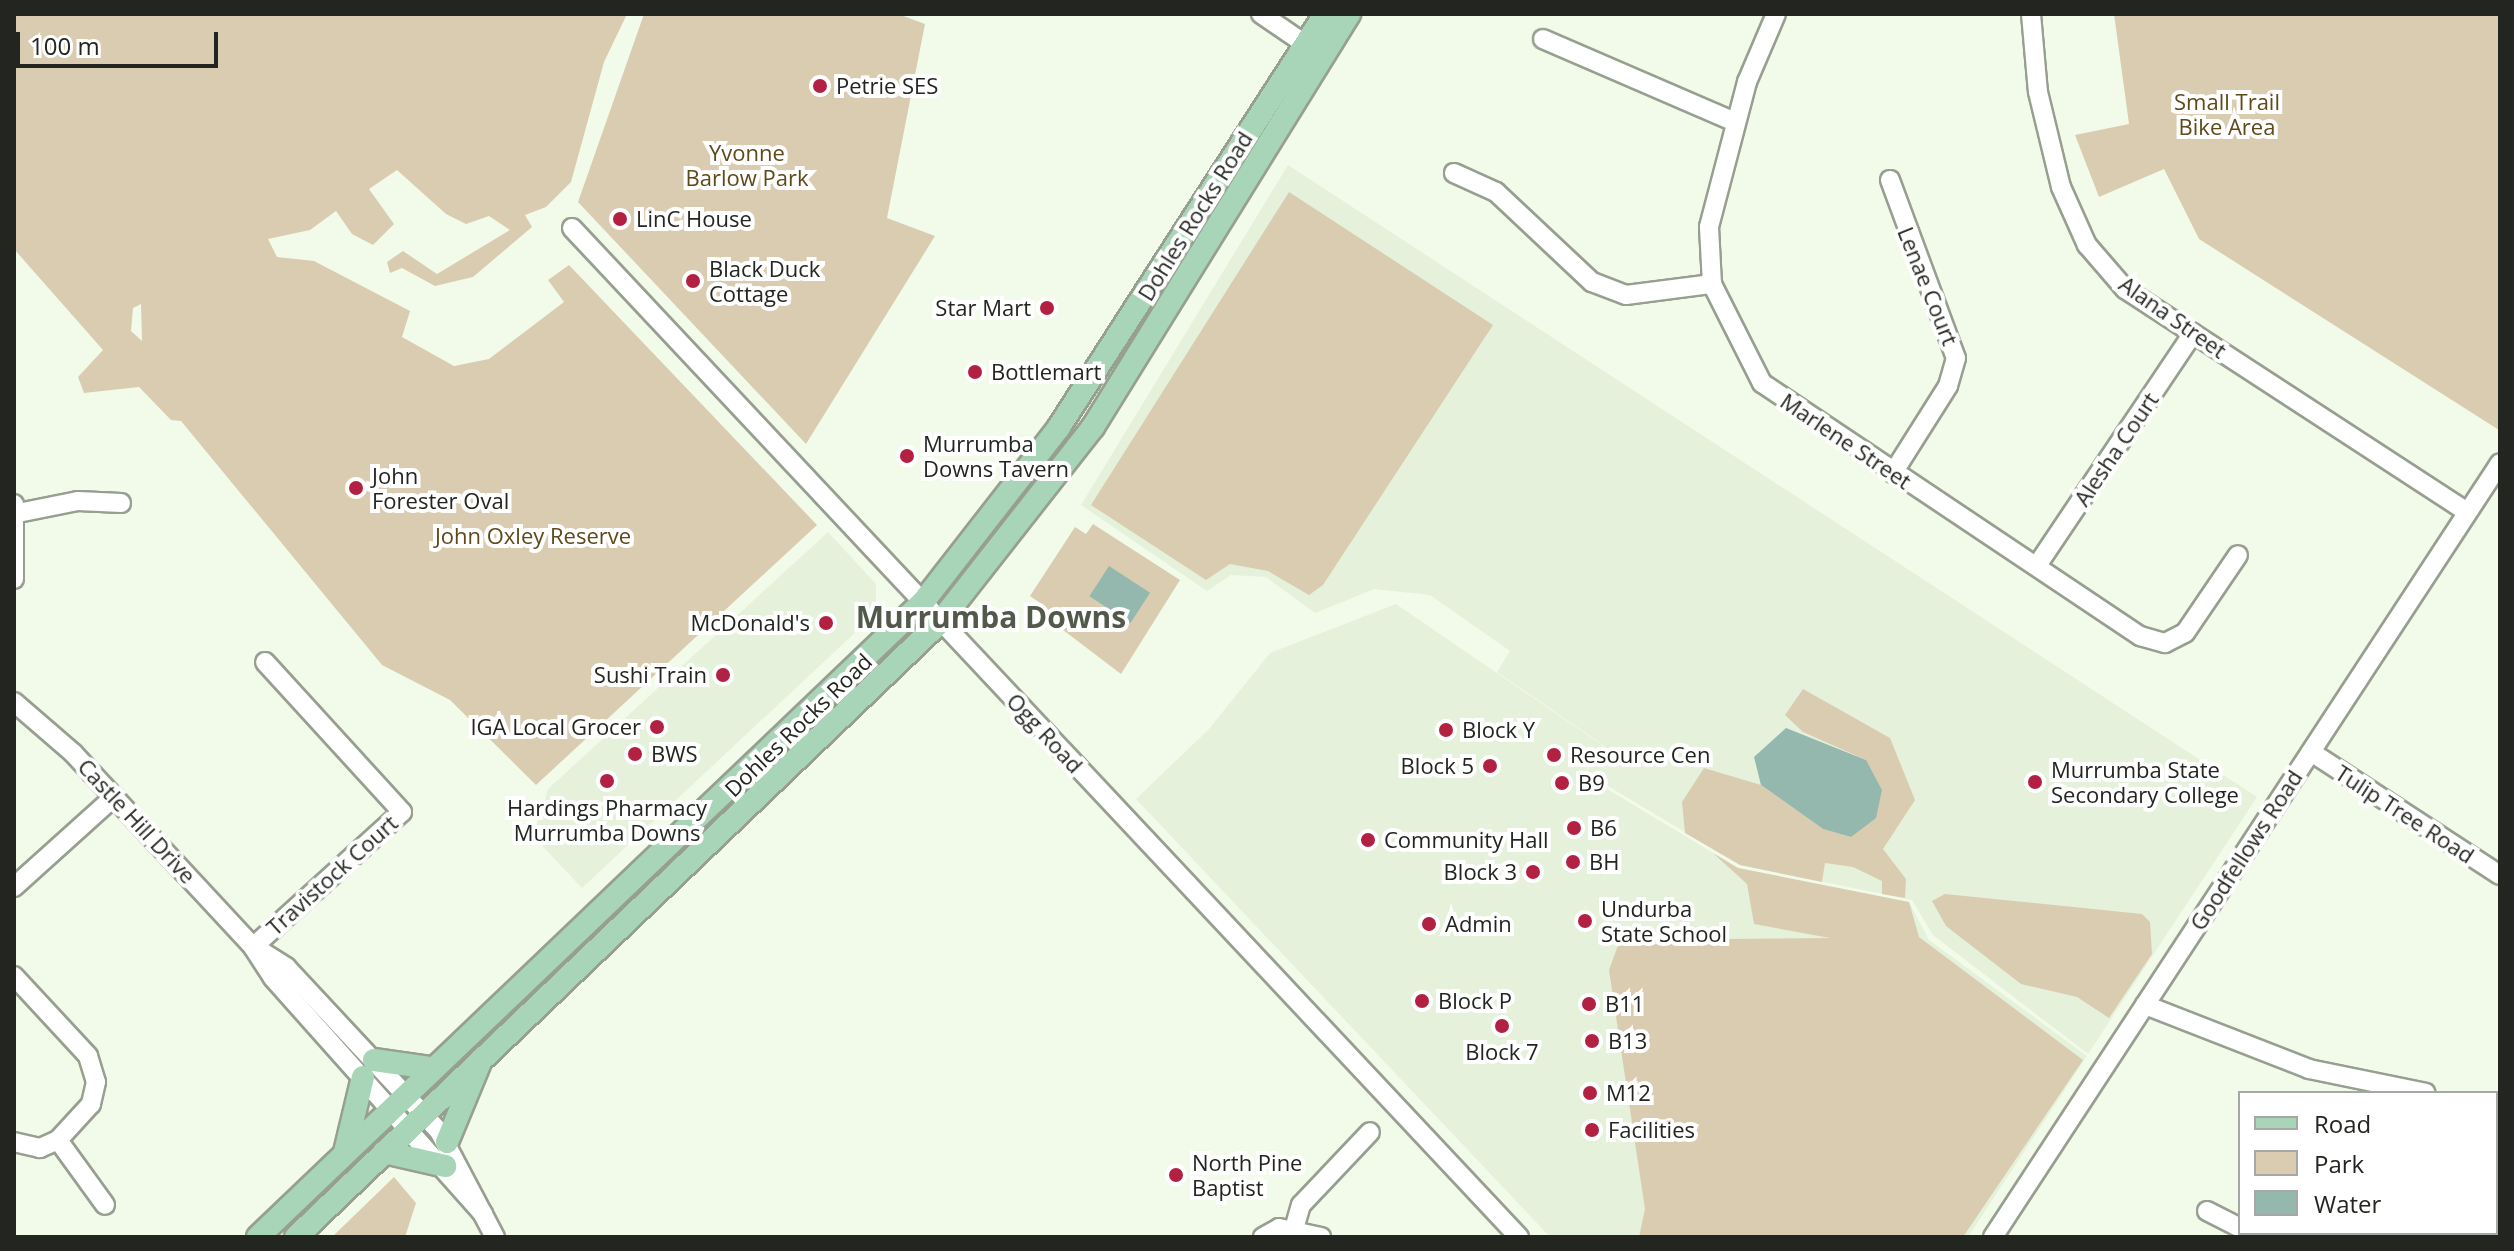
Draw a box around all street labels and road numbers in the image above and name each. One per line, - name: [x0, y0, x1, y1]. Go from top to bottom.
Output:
- street label: Dohles Rocks Road: [1132, 127, 1258, 305]
- street label: Lenae Court: [1892, 223, 1964, 349]
- street label: Alana Street: [2114, 270, 2232, 364]
- street label: Alesha Court: [2068, 387, 2164, 511]
- street label: Marlene Street: [1776, 388, 1916, 494]
- street label: Dohles Rocks Road: [719, 648, 877, 802]
- street label: Ogg Road: [1002, 688, 1088, 778]
- street label: Castle Hill Drive: [73, 753, 201, 889]
- street label: Tulip Tree Road: [2331, 759, 2479, 869]
- street label: Goodfellows Road: [2184, 765, 2308, 935]
- street label: Travistock Court: [261, 809, 403, 941]

